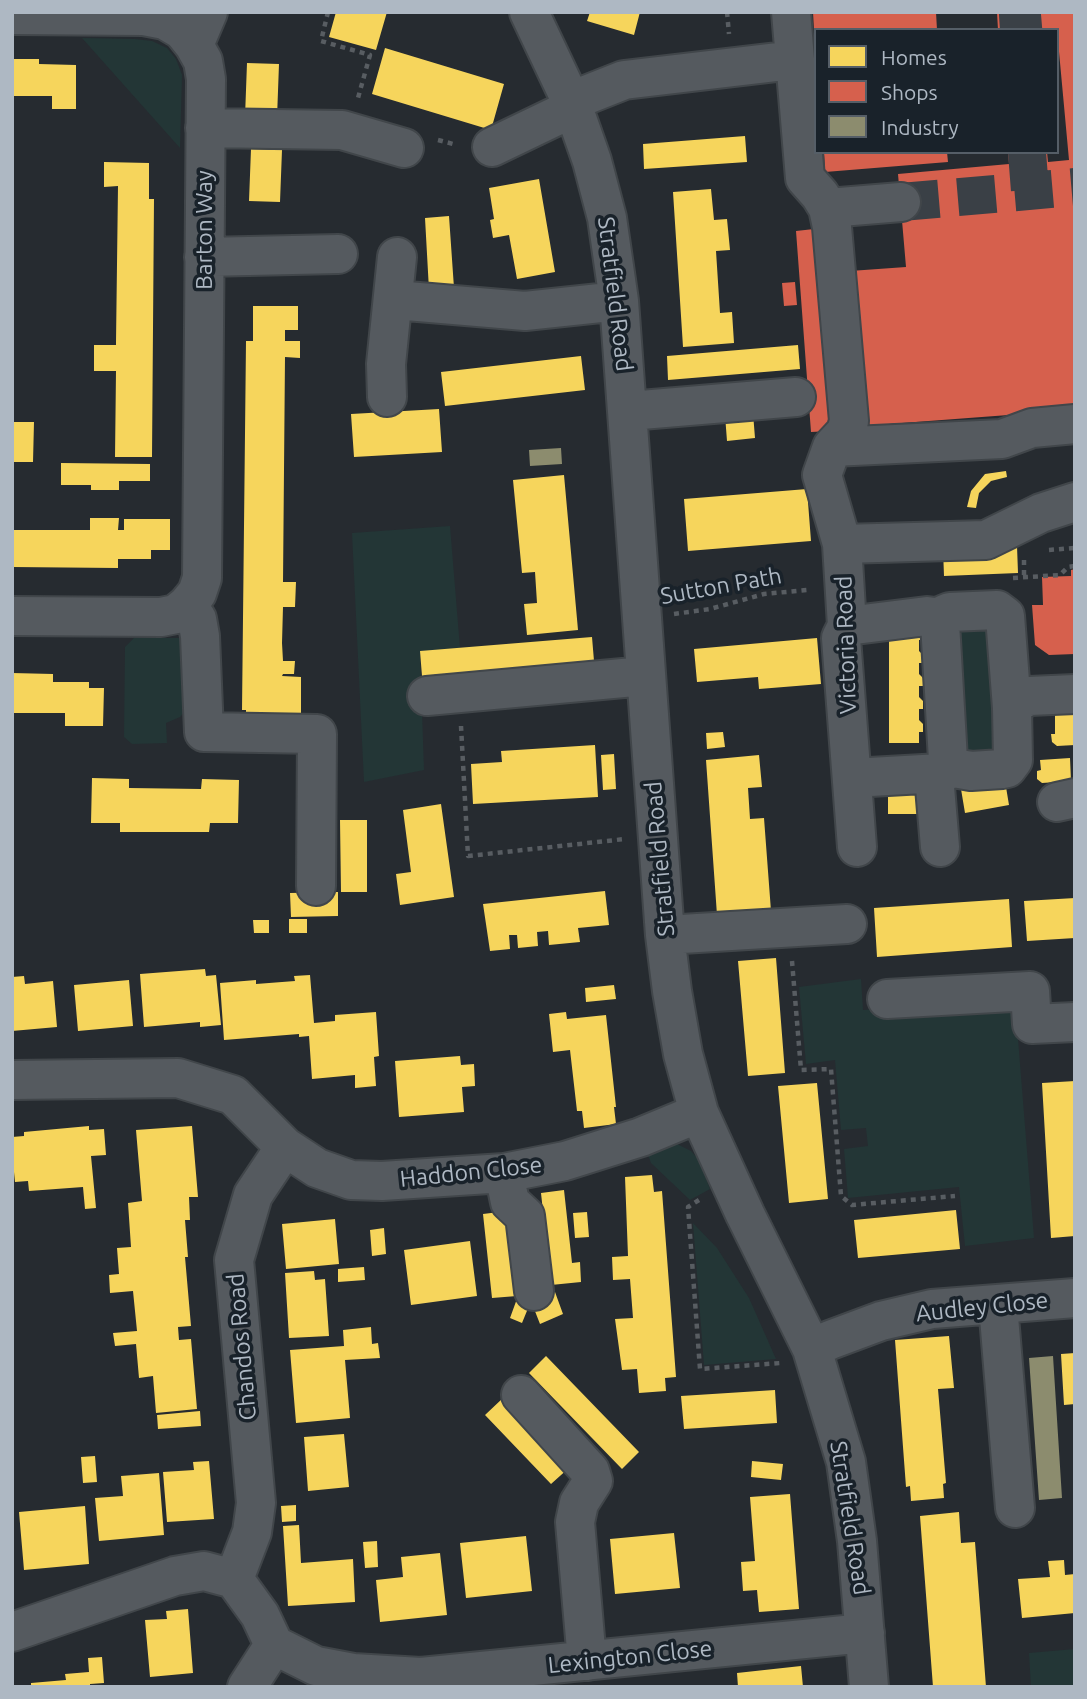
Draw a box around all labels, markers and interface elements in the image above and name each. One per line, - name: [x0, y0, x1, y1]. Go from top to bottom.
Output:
- legend: [814, 28, 1059, 154]
- text: Homes: [881, 45, 947, 69]
- text: Shops: [881, 80, 938, 104]
- text: Industry: [881, 115, 959, 139]
- street label: Barton Way: [190, 170, 218, 290]
- street label: Stratfield Road: [592, 215, 638, 373]
- street label: Sutton Path: [658, 562, 784, 610]
- street label: Victoria Road: [830, 575, 862, 715]
- street label: Stratfield Road: [639, 780, 681, 938]
- street label: Haddon Close: [399, 1151, 543, 1193]
- street label: Chandos Road: [222, 1272, 262, 1422]
- street label: Audley Close: [914, 1286, 1050, 1328]
- street label: Stratfield Road: [824, 1439, 876, 1597]
- street label: Lexington Close: [546, 1635, 714, 1679]

